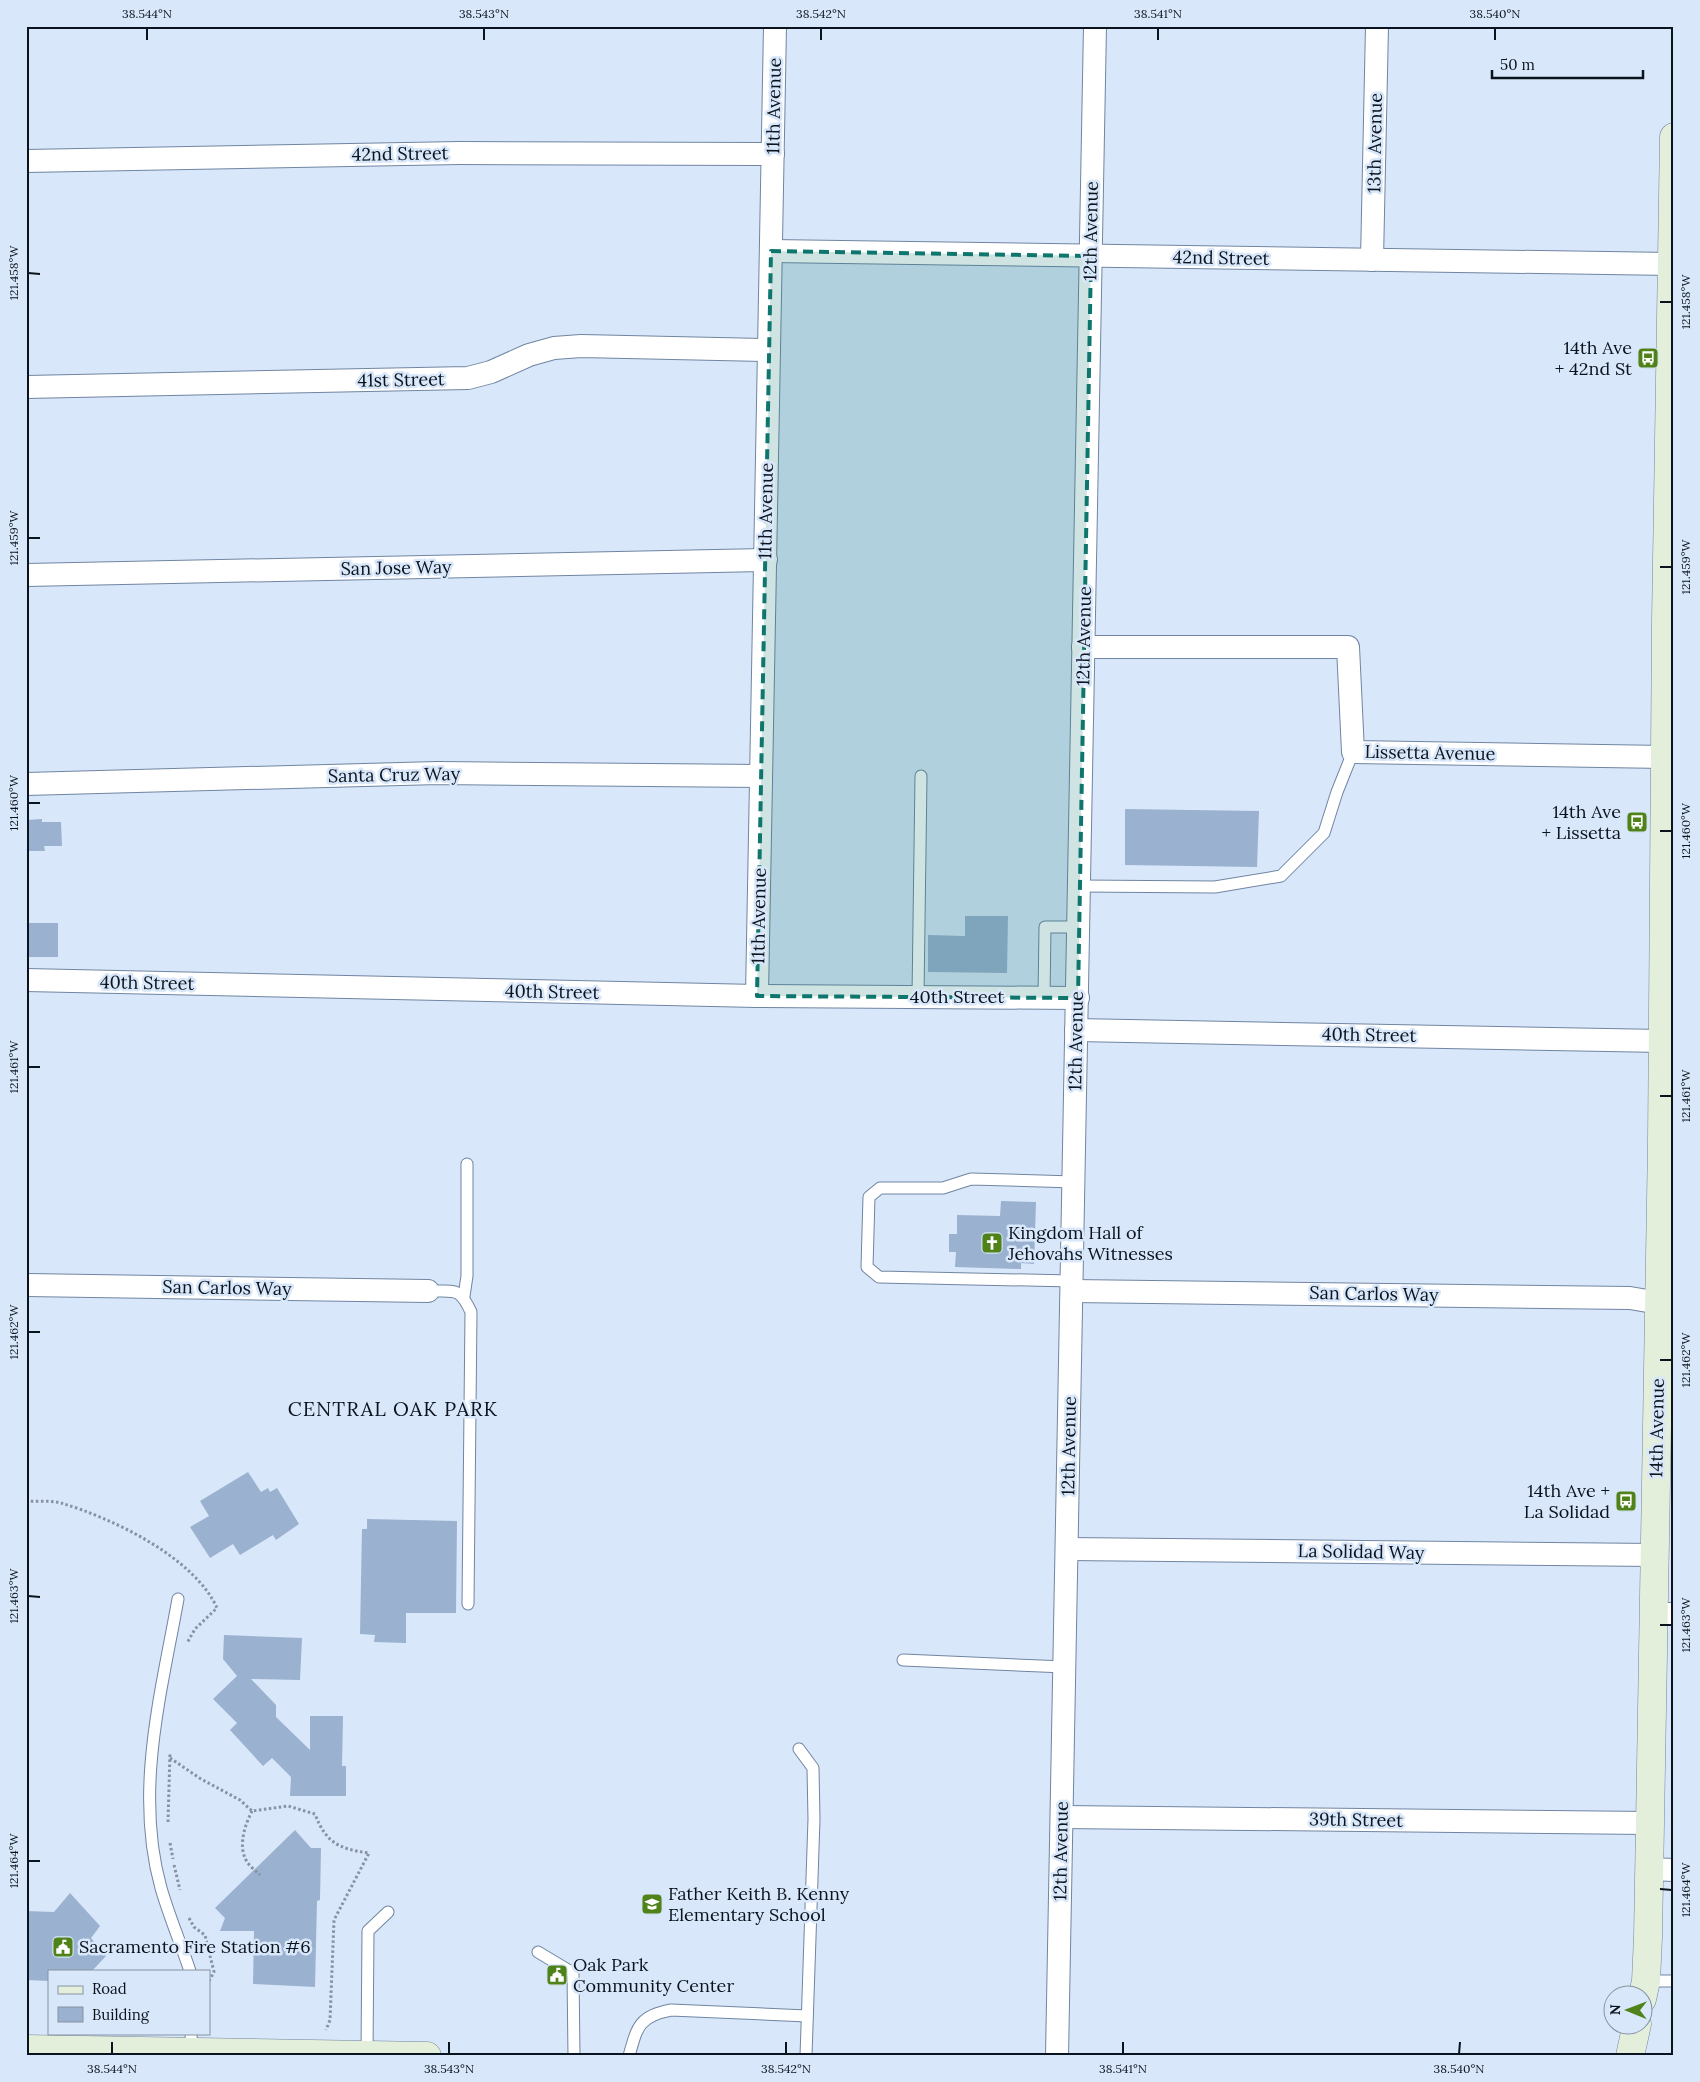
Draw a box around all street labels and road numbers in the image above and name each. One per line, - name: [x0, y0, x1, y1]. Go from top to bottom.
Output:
- street label: 11th Avenue: [761, 57, 786, 155]
- street label: 13th Avenue: [1362, 92, 1387, 193]
- street label: 42nd Street: [351, 141, 449, 166]
- street label: 12th Avenue: [1078, 181, 1103, 281]
- street label: 42nd Street: [1172, 245, 1270, 270]
- street label: 41st Street: [357, 367, 445, 392]
- street label: 11th Avenue: [753, 462, 778, 560]
- street label: San Jose Way: [340, 555, 452, 580]
- street label: 12th Avenue: [1071, 586, 1096, 686]
- street label: Lissetta Avenue: [1364, 740, 1496, 765]
- street label: Santa Cruz Way: [328, 762, 461, 787]
- street label: 11th Avenue: [746, 867, 771, 965]
- street label: 40th Street: [100, 970, 194, 995]
- street label: 40th Street: [505, 979, 599, 1004]
- street label: 40th Street: [910, 985, 1004, 1008]
- street label: 12th Avenue: [1063, 991, 1088, 1091]
- street label: 40th Street: [1322, 1022, 1416, 1047]
- street label: San Carlos Way: [162, 1275, 292, 1300]
- street label: San Carlos Way: [1309, 1281, 1439, 1306]
- street label: 14th Avenue: [1644, 1378, 1669, 1478]
- street label: 12th Avenue: [1056, 1396, 1081, 1496]
- street label: La Solidad Way: [1297, 1539, 1425, 1564]
- street label: 12th Avenue: [1048, 1801, 1073, 1901]
- street label: 39th Street: [1309, 1807, 1403, 1832]

